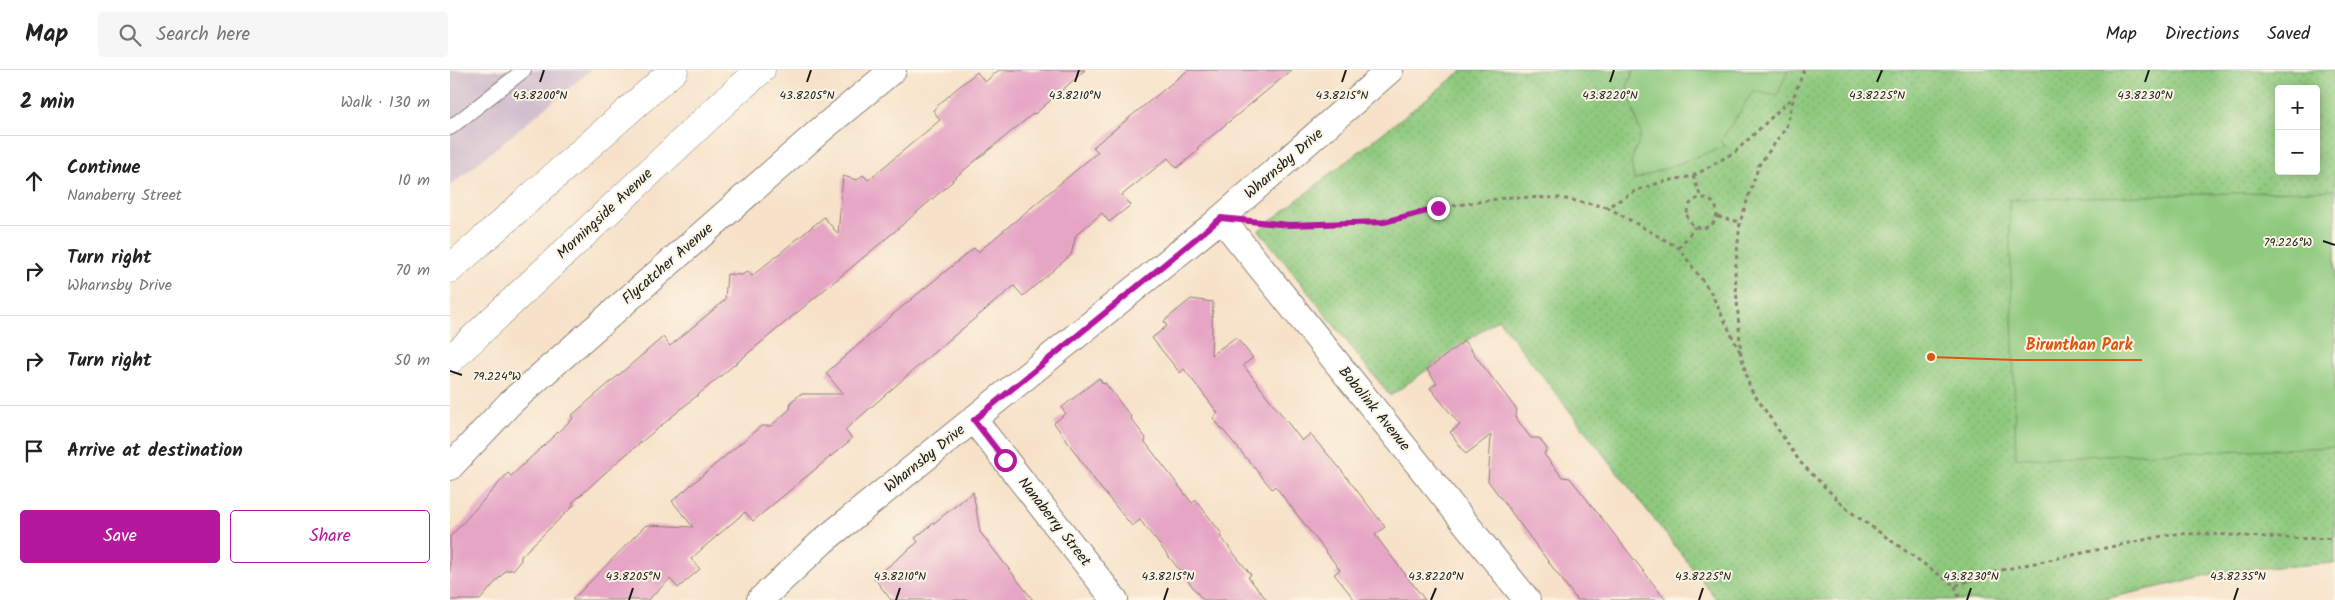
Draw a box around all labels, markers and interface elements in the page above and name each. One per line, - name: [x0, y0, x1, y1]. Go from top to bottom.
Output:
- search box: [98, 12, 448, 57]
- text: Map: [25, 15, 68, 54]
- text: Search here: [156, 20, 250, 50]
- text: Map: [2105, 20, 2137, 49]
- text: Directions: [2165, 20, 2239, 49]
- text: Saved: [2267, 20, 2310, 49]
- icon: search: [116, 21, 144, 49]
- map controls: [2275, 85, 2320, 175]
- button: +: [2275, 85, 2320, 130]
- text: 2 min: [20, 86, 75, 119]
- text: 43.8200°N: [513, 86, 567, 105]
- text: 43.8205°N: [779, 86, 835, 105]
- text: 43.8210°N: [1049, 86, 1101, 105]
- text: 43.8215°N: [1316, 86, 1368, 105]
- text: 43.8220°N: [1582, 86, 1638, 105]
- text: 43.8225°N: [1849, 86, 1905, 105]
- text: 43.8230°N: [2117, 86, 2173, 105]
- text: Walk · 130 m: [341, 90, 430, 115]
- street label: Wharnsby Drive: [1239, 123, 1329, 205]
- button: −: [2275, 130, 2320, 175]
- text: Continue: [67, 153, 140, 183]
- street label: Morningside Avenue: [551, 163, 659, 265]
- icon: ahead: [20, 167, 48, 195]
- text: 10 m: [398, 168, 430, 193]
- text: Nanaberry Street: [67, 183, 182, 208]
- route end: [1427, 197, 1450, 220]
- street label: Flycatcher Avenue: [617, 217, 719, 311]
- text: 79.226°W: [2264, 233, 2312, 252]
- text: Turn right: [67, 243, 152, 273]
- icon: right: [20, 257, 48, 285]
- text: 70 m: [395, 258, 430, 283]
- text: Wharnsby Drive: [67, 273, 172, 298]
- callout: Birunthan Park: [2016, 329, 2142, 360]
- text: Birunthan Park: [2026, 333, 2133, 358]
- text: Turn right: [67, 346, 152, 376]
- icon: right: [20, 347, 48, 375]
- text: 50 m: [394, 348, 430, 373]
- street label: Bobolink Avenue: [1332, 361, 1416, 457]
- text: 79.224°W: [473, 367, 521, 386]
- street label: Wharnsby Drive: [879, 419, 971, 499]
- text: Arrive at destination: [67, 436, 243, 466]
- icon: arrive: [20, 437, 48, 465]
- route start: [994, 449, 1017, 472]
- street label: Nanaberry Street: [1011, 472, 1097, 572]
- button: Save: [20, 510, 220, 563]
- button: Share: [230, 510, 430, 563]
- text: 43.8205°N: [605, 567, 661, 586]
- text: 43.8210°N: [874, 567, 926, 586]
- text: 43.8215°N: [1142, 567, 1194, 586]
- text: 43.8220°N: [1408, 567, 1464, 586]
- text: 43.8225°N: [1675, 567, 1731, 586]
- text: 43.8230°N: [1943, 567, 1999, 586]
- text: 43.8235°N: [2210, 567, 2266, 586]

